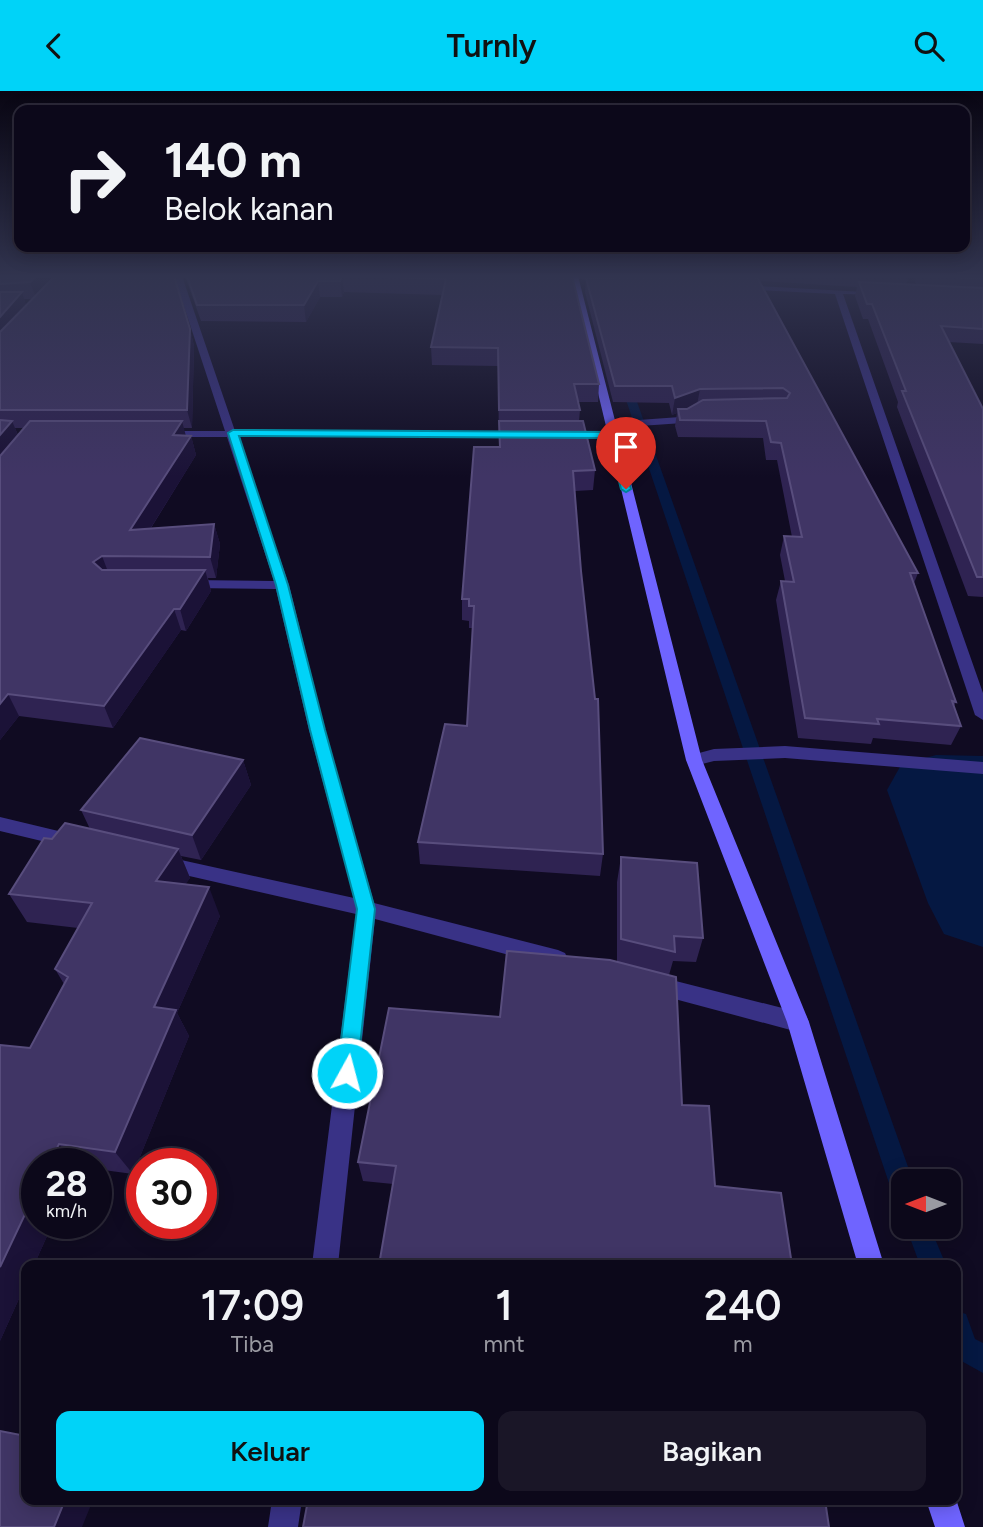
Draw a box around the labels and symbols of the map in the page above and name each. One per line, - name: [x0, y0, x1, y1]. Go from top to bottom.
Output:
- pin: [596, 417, 656, 489]
- position arrow: [310, 1036, 384, 1110]
- speed limit sign: 30: [126, 1148, 217, 1239]
- north arrow: [891, 1169, 961, 1239]

